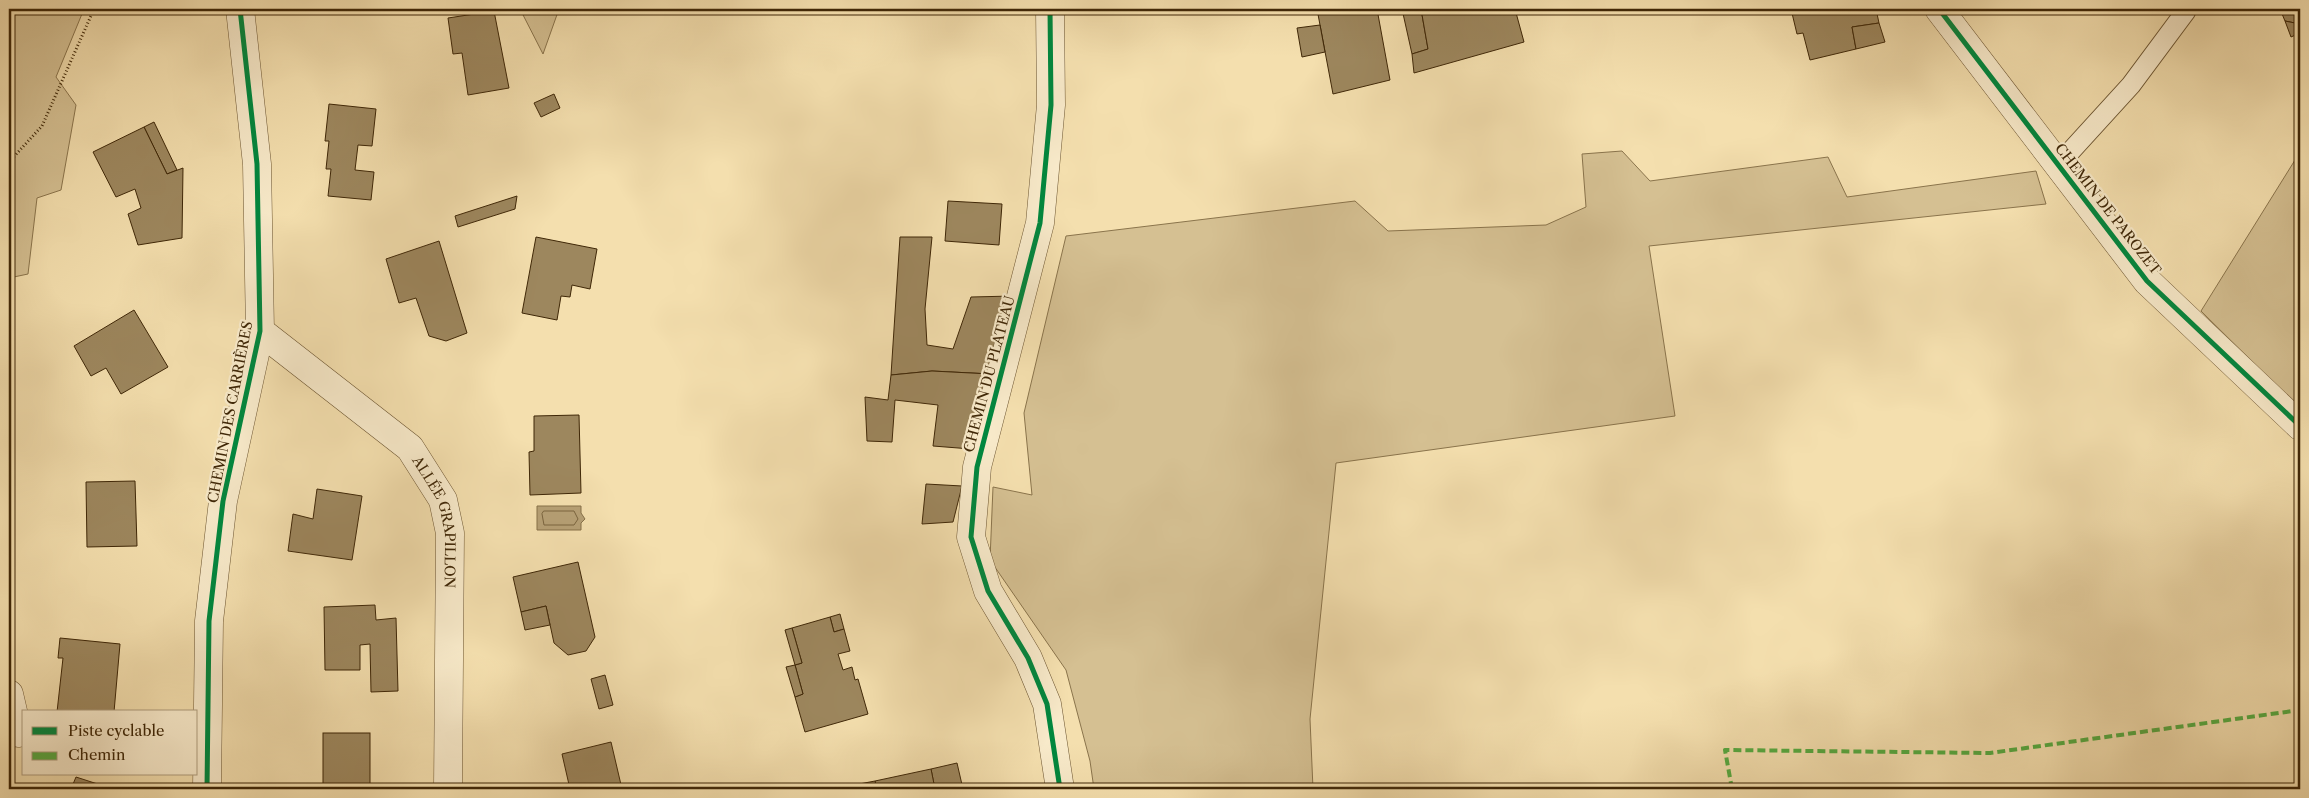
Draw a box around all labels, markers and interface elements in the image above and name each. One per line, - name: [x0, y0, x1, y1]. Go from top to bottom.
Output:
- street label: CHEMIN DE PAROZET: [2051, 140, 2165, 279]
- street label: CHEMIN DU PLATEAU: [959, 294, 1019, 454]
- street label: CHEMIN DES CARRIÈRES: [204, 320, 256, 504]
- street label: ALLÉE GRAPILLON: [408, 452, 459, 589]
- legend: [22, 710, 198, 776]
- text: Piste cyclable: [68, 721, 164, 740]
- text: Chemin: [68, 745, 126, 764]

